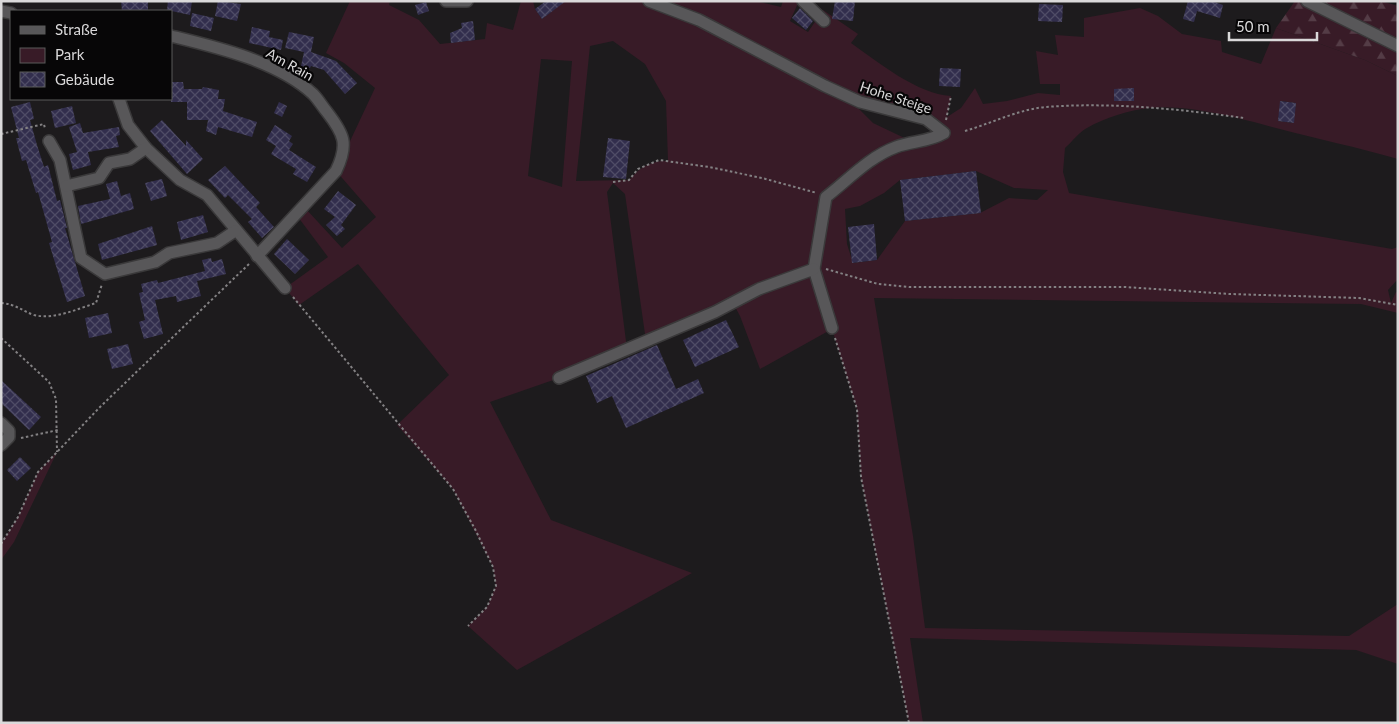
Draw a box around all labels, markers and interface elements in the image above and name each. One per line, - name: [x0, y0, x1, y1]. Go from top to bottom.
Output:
- legend: [10, 10, 172, 100]
- scale bar: [1229, 10, 1316, 42]
- text: 50 m: [1236, 17, 1270, 35]
- text: Straße: [55, 20, 98, 38]
- street label: Am Rain: [263, 44, 317, 84]
- text: Park: [55, 45, 85, 63]
- text: Gebäude: [55, 70, 114, 88]
- street label: Hohe Steige: [858, 77, 934, 117]

